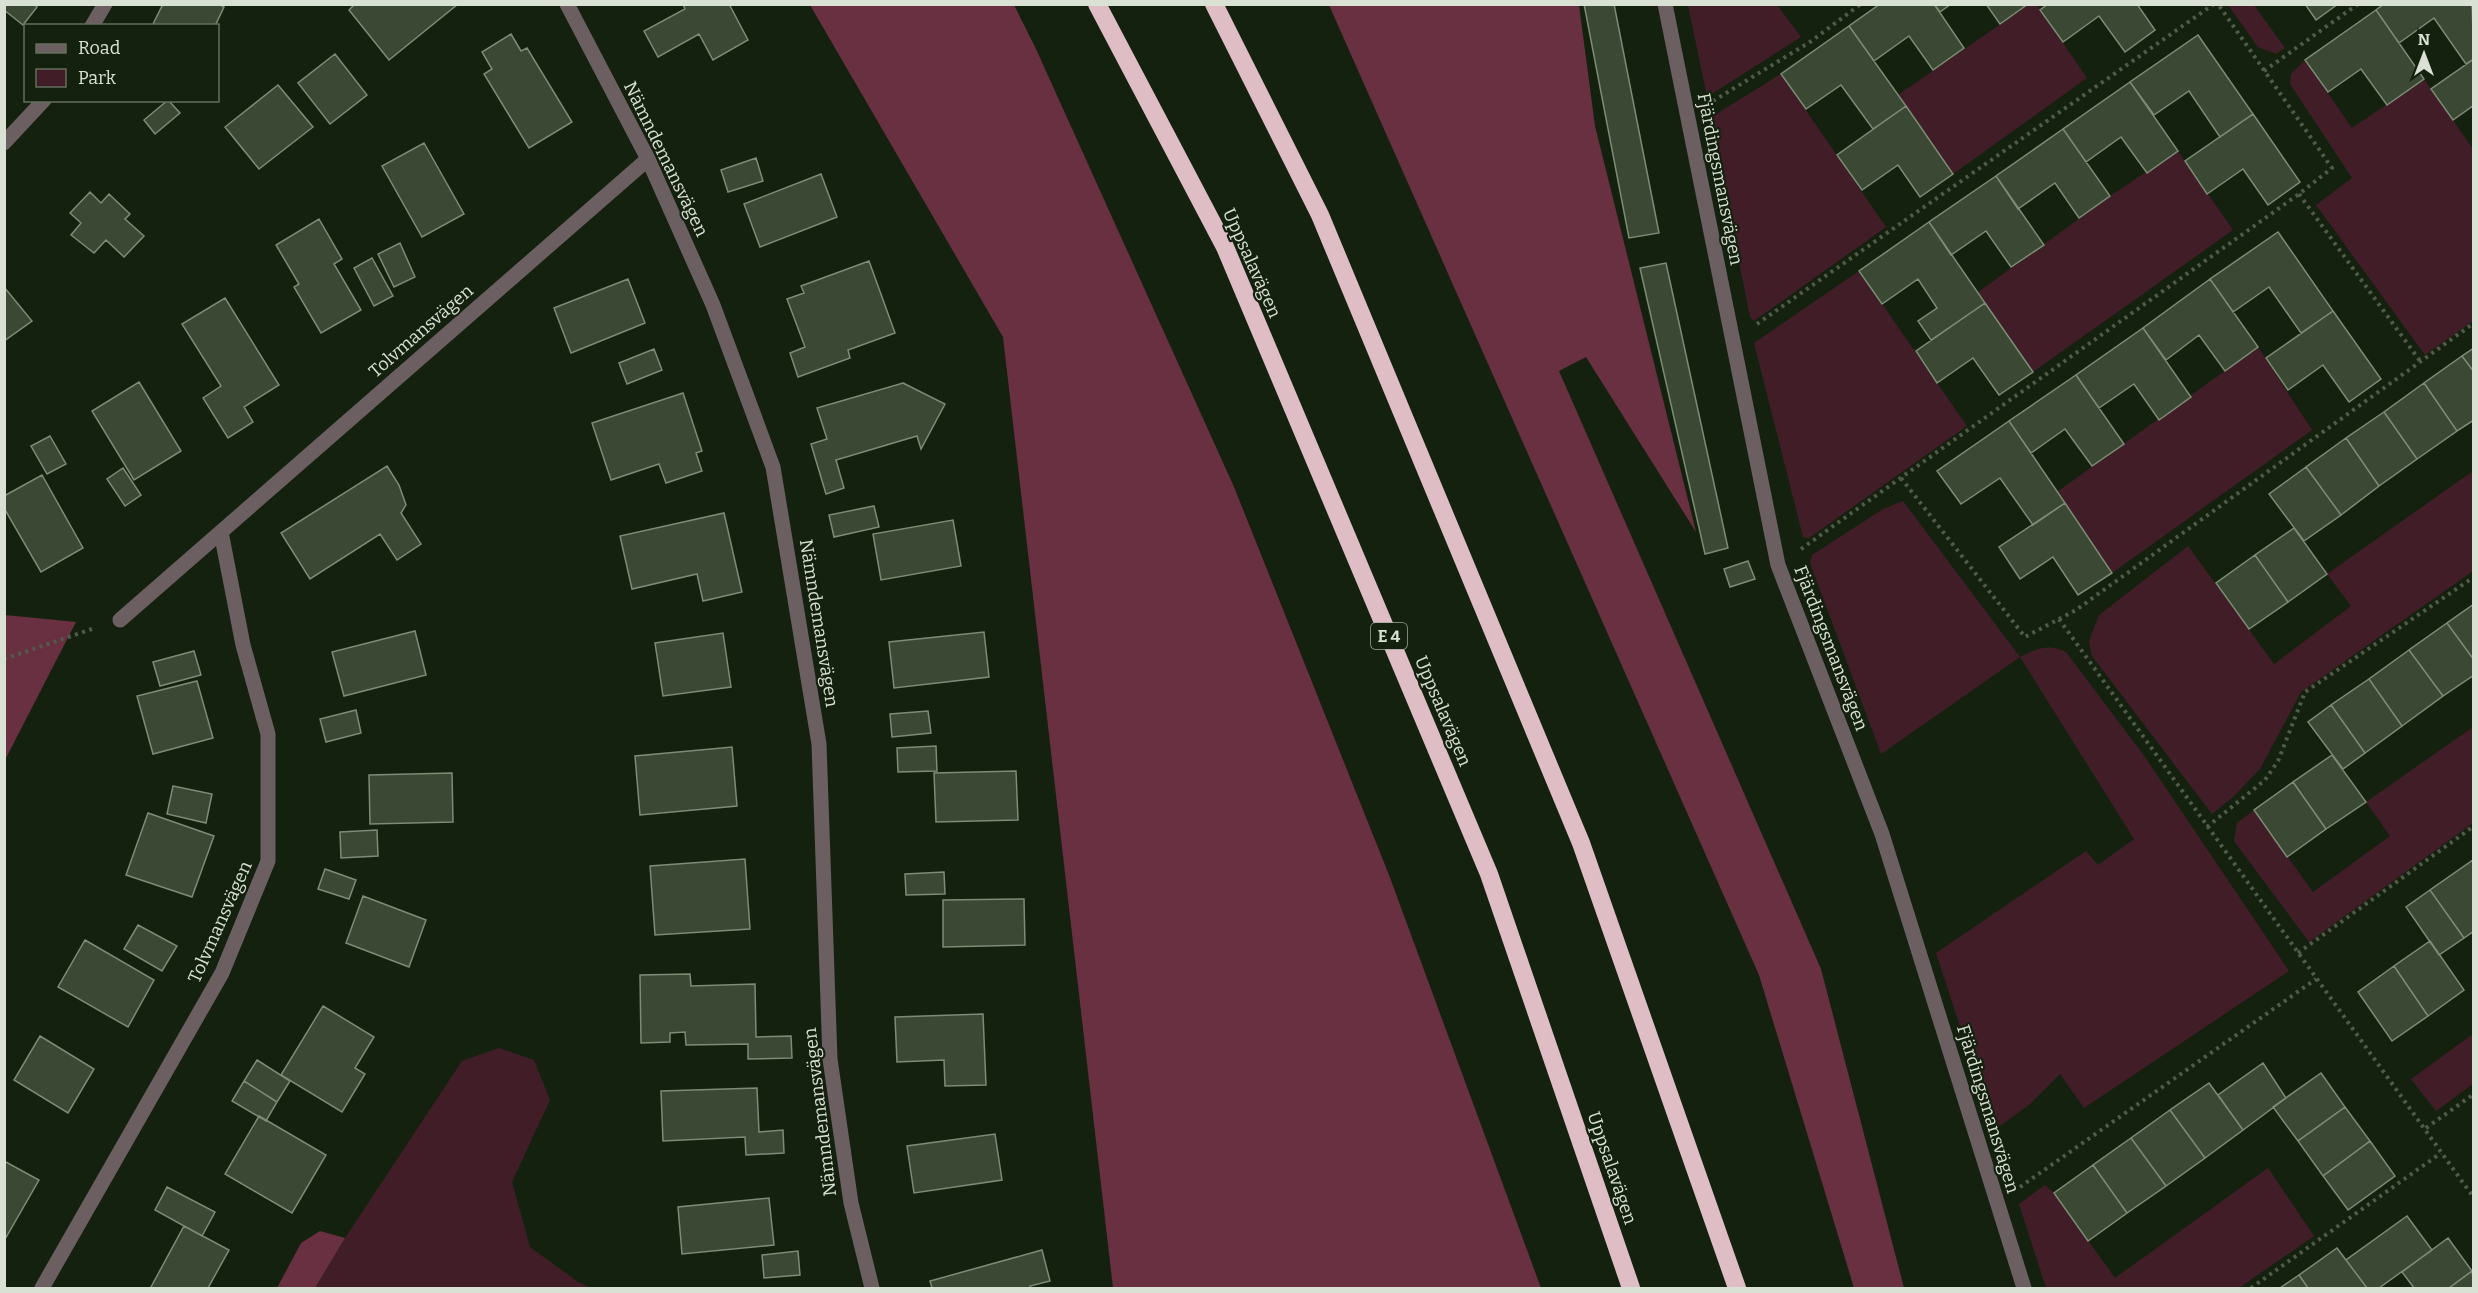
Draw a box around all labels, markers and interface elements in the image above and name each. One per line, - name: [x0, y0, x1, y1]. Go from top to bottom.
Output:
- legend: [24, 24, 219, 102]
- north arrow: [2394, 24, 2454, 84]
- text: N: [2418, 30, 2430, 49]
- text: Road: [78, 37, 121, 59]
- text: Park: [78, 67, 117, 89]
- street label: Nämndemansvägen: [619, 78, 713, 241]
- street label: Fjärdingsmansvägen: [1693, 91, 1748, 268]
- street label: Uppsalavägen: [1218, 205, 1286, 322]
- street label: Tolvmansvägen: [364, 279, 478, 382]
- street label: Nämndemansvägen: [795, 537, 843, 709]
- street label: Fjärdingsmansvägen: [1789, 562, 1873, 734]
- road number: E 4: [1371, 623, 1407, 649]
- street label: Uppsalavägen: [1410, 652, 1476, 770]
- street label: Tolvmansvägen: [183, 857, 257, 986]
- street label: Fjärdingsmansvägen: [1952, 1022, 2024, 1196]
- street label: Nämndemansvägen: [799, 1026, 841, 1198]
- street label: Uppsalavägen: [1582, 1109, 1642, 1228]

